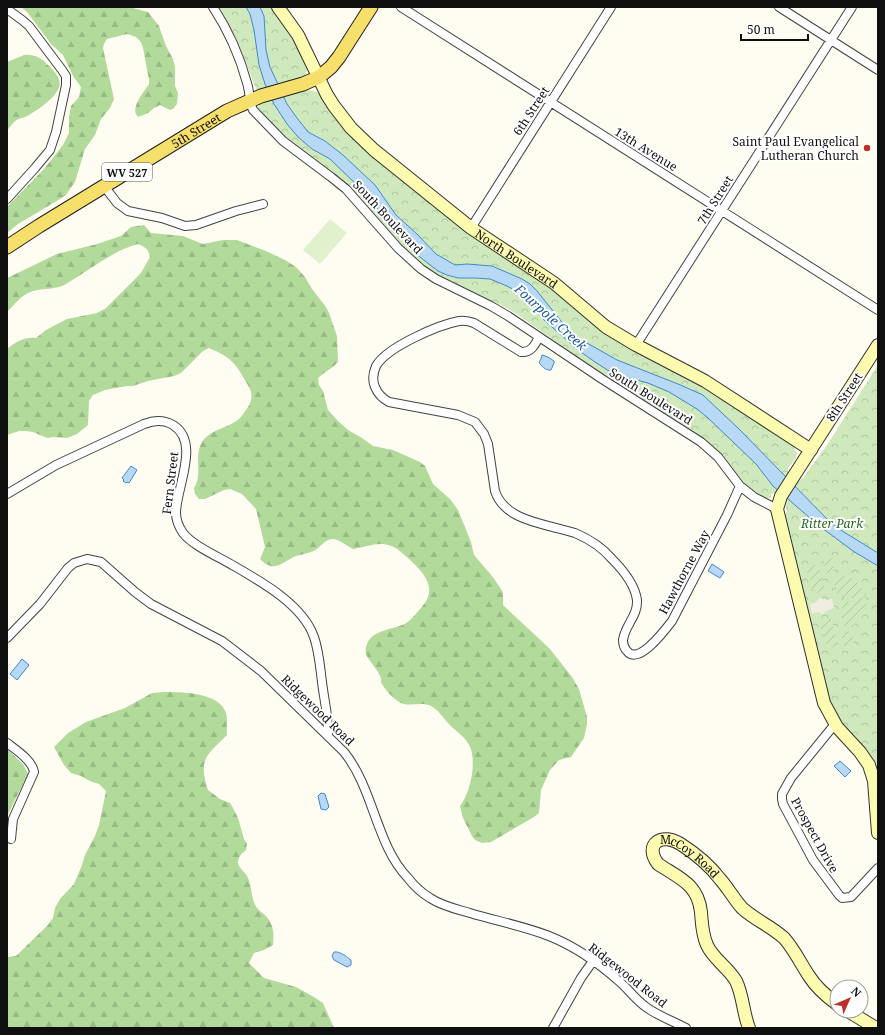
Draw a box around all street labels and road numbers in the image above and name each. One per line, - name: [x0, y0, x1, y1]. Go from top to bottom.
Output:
- street label: 6th Street: [509, 83, 553, 139]
- street label: 5th Street: [168, 108, 224, 152]
- street label: 13th Avenue: [611, 123, 681, 175]
- road number: WV 527: [102, 163, 152, 181]
- street label: 7th Street: [693, 172, 737, 228]
- street label: South Boulevard: [349, 176, 427, 258]
- street label: North Boulevard: [472, 225, 562, 292]
- street label: South Boulevard: [606, 364, 696, 429]
- street label: 8th Street: [822, 369, 866, 425]
- street label: Fern Street: [158, 451, 182, 515]
- street label: Hawthorne Way: [655, 527, 714, 617]
- street label: Ridgewood Road: [278, 671, 359, 750]
- street label: Prospect Drive: [787, 794, 843, 876]
- street label: McCoy Road: [660, 831, 724, 882]
- street label: Ridgewood Road: [585, 939, 671, 1012]

